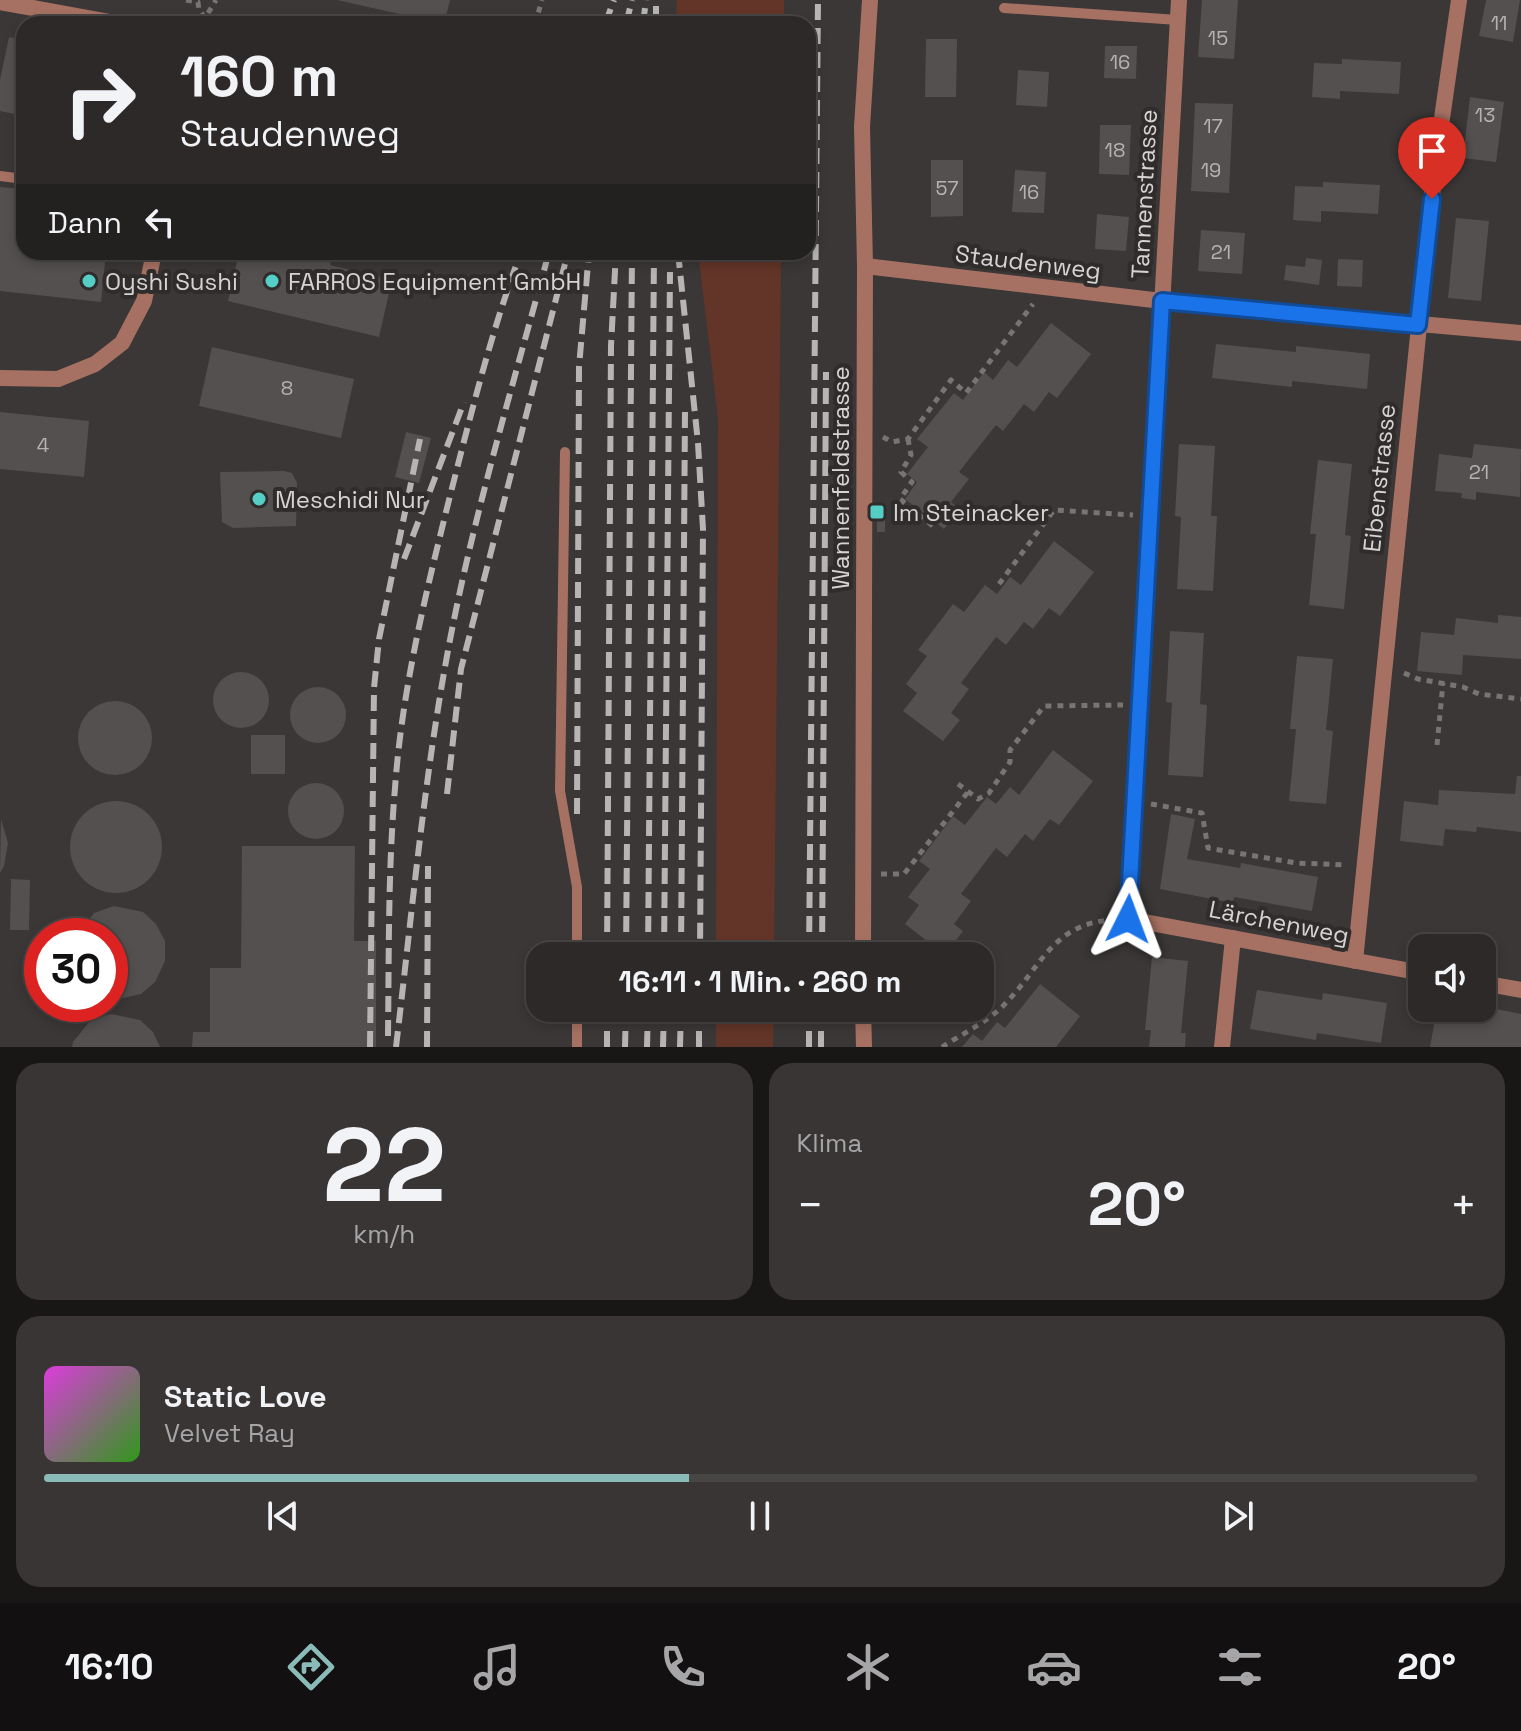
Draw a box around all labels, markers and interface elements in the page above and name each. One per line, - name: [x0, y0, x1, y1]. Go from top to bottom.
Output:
- house number: 11: [1491, 10, 1507, 36]
- house number: 15: [1208, 25, 1228, 51]
- text: 160 m: [180, 41, 338, 112]
- icon: right: [48, 48, 152, 152]
- house number: 16: [1110, 49, 1130, 75]
- house number: 13: [1475, 102, 1495, 128]
- street label: Tannenstrasse: [1124, 109, 1164, 279]
- text: Staudenweg: [180, 111, 400, 157]
- house number: 17: [1203, 113, 1223, 139]
- pin: [1398, 117, 1466, 199]
- icon: arrive: [1410, 129, 1454, 173]
- house number: 18: [1105, 137, 1125, 163]
- house number: 19: [1201, 157, 1221, 183]
- house number: 57: [935, 175, 959, 201]
- house number: 16: [1019, 179, 1039, 205]
- icon: left: [138, 200, 182, 244]
- text: Dann: [48, 203, 122, 242]
- street label: Staudenweg: [953, 238, 1103, 286]
- house number: 21: [1211, 239, 1231, 265]
- place label: Oyshi Sushi: [105, 266, 238, 297]
- place label: FARROS Equipment GmbH: [288, 266, 581, 297]
- marker: Oyshi Sushi: [80, 272, 98, 290]
- marker: FARROS Equipment GmbH: [263, 272, 281, 290]
- street label: Wannenfeldstrasse: [825, 366, 856, 590]
- house number: 8: [281, 375, 293, 401]
- street label: Eibenstrasse: [1356, 402, 1402, 554]
- house number: 4: [37, 432, 49, 458]
- house number: 21: [1469, 459, 1489, 485]
- place label: Meschidi Nur: [275, 484, 425, 515]
- marker: Meschidi Nur: [250, 490, 268, 508]
- place label: Im Steinacker: [893, 497, 1049, 528]
- marker: Im Steinacker: [868, 503, 886, 521]
- position arrow: [1086, 877, 1170, 961]
- street label: Lärchenweg: [1206, 893, 1352, 951]
- speed limit sign: 30: [24, 918, 128, 1022]
- map controls: [1408, 934, 1496, 1022]
- button: sound: [1408, 934, 1496, 1022]
- text: 16:11 · 1 Min. · 260 m: [619, 962, 901, 1001]
- text: 22: [322, 1099, 446, 1231]
- text: Klima: [797, 1126, 862, 1160]
- text: 20°: [1088, 1166, 1186, 1243]
- text: −: [797, 1177, 824, 1233]
- text: +: [1450, 1177, 1477, 1233]
- text: km/h: [353, 1217, 415, 1251]
- text: Static Love: [164, 1377, 327, 1416]
- text: Velvet Ray: [164, 1416, 295, 1450]
- icon: previous: [261, 1494, 305, 1538]
- icon: pause: [738, 1494, 782, 1538]
- icon: next: [1216, 1494, 1260, 1538]
- icon: directions: [283, 1639, 339, 1695]
- icon: music: [469, 1639, 525, 1695]
- icon: phone: [655, 1639, 711, 1695]
- icon: climate: [840, 1639, 896, 1695]
- icon: car: [1026, 1639, 1082, 1695]
- icon: filters: [1212, 1639, 1268, 1695]
- text: 16:10: [65, 1644, 154, 1690]
- text: 20°: [1397, 1644, 1456, 1690]

